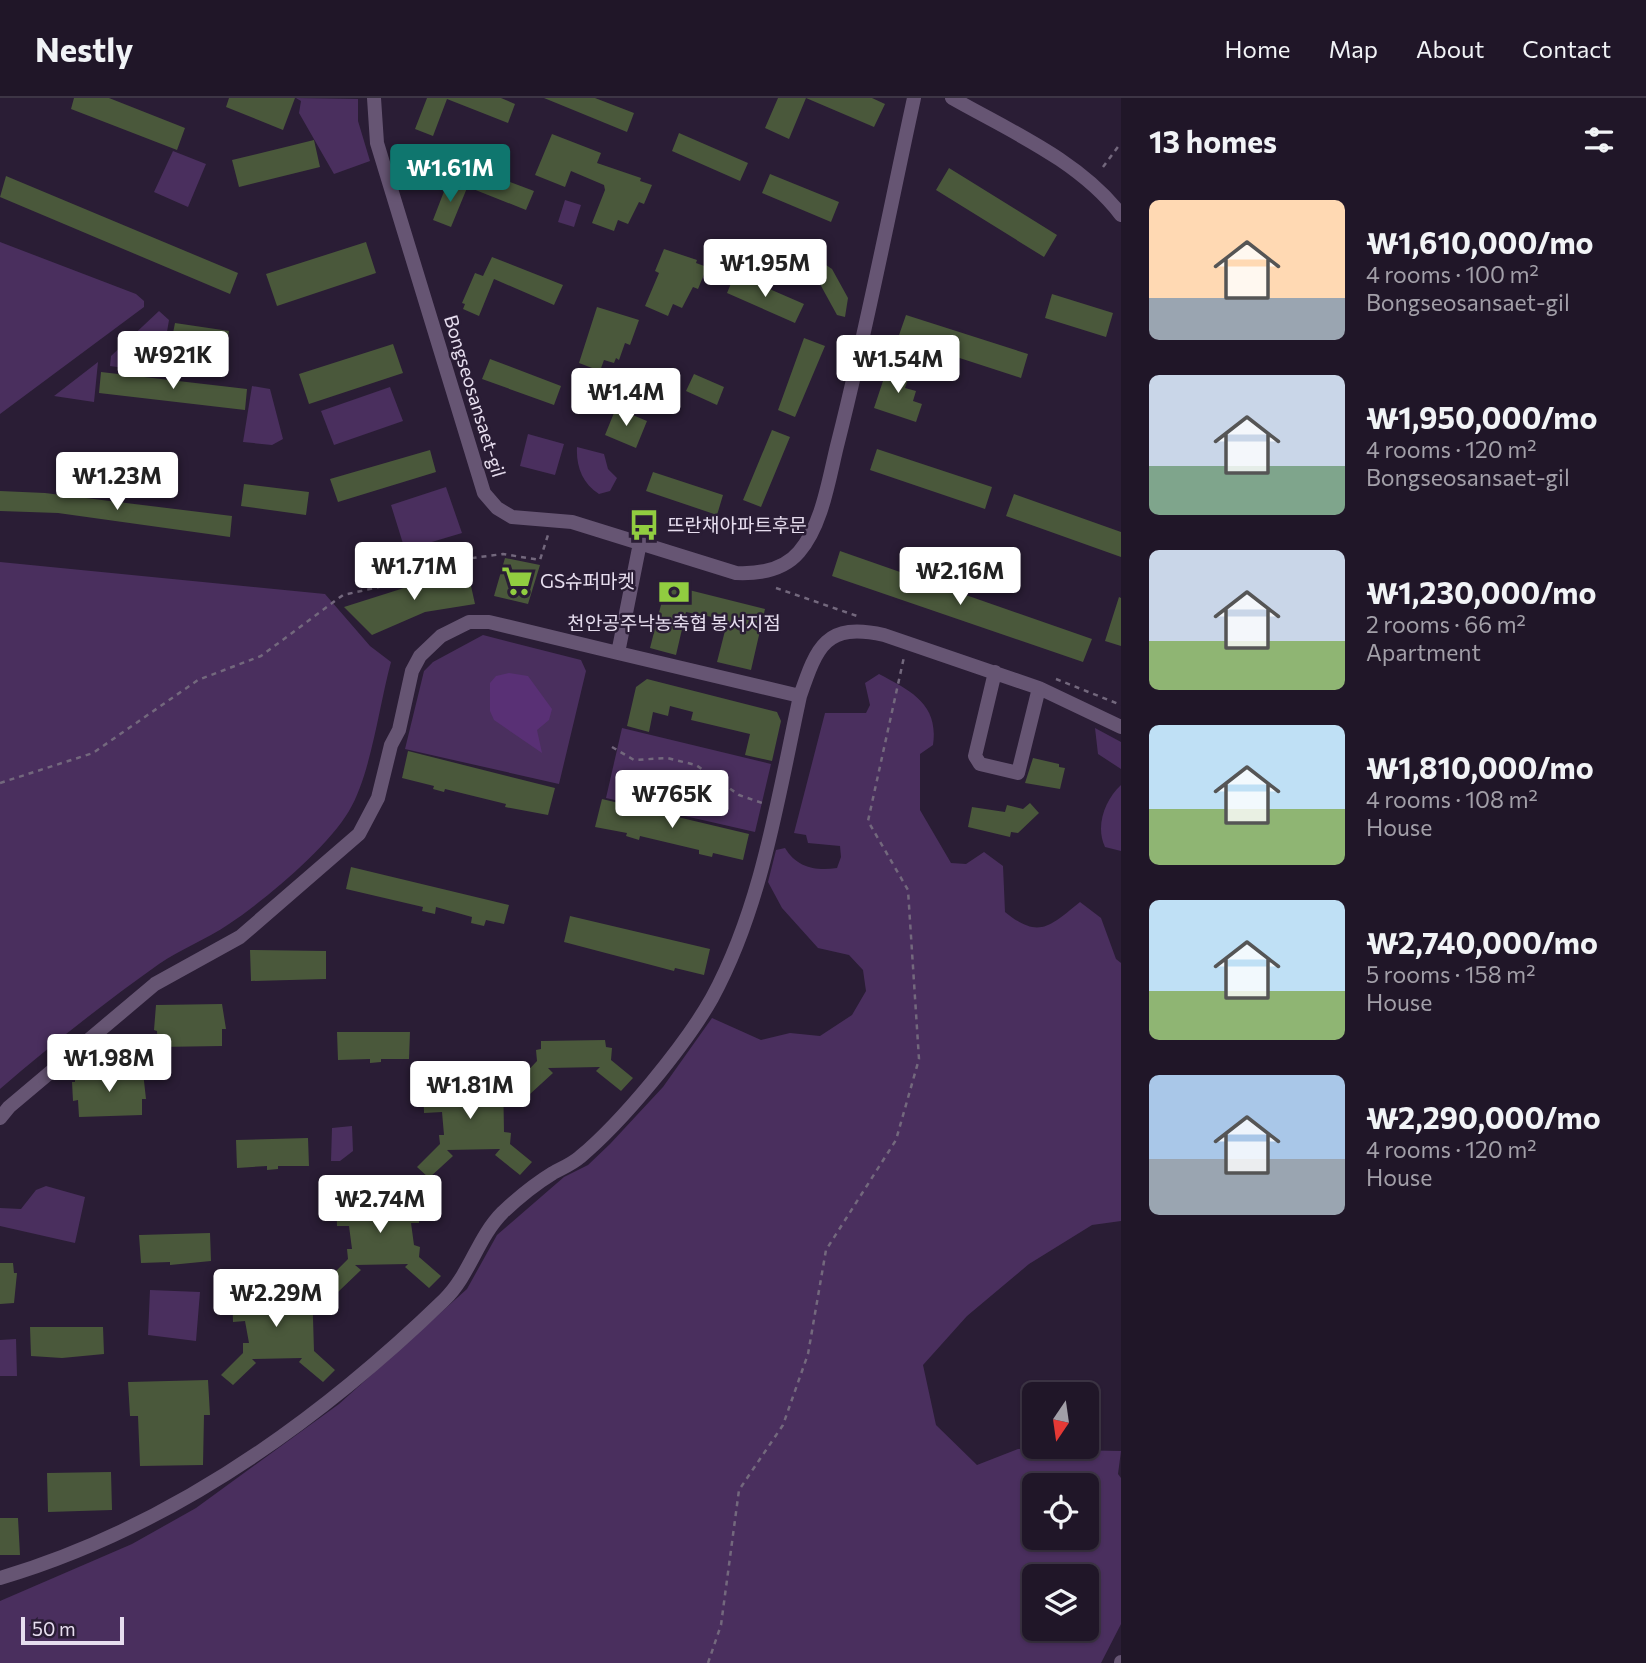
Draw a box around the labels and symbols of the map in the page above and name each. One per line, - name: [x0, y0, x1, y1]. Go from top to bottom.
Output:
- pin: ₩1.61M: [393, 144, 507, 204]
- pin: ₩1.95M: [708, 240, 822, 299]
- street label: Bongseosansaet-gil: [440, 312, 511, 480]
- pin: ₩921K: [124, 331, 222, 391]
- pin: ₩1.54M: [841, 336, 955, 395]
- pin: ₩1.4M: [577, 368, 675, 428]
- pin: ₩1.23M: [60, 452, 174, 512]
- bus stop icon: 뜨란채아파트후문: [627, 508, 661, 542]
- place label: 뜨란채아파트후문: [667, 513, 807, 536]
- pin: ₩1.71M: [357, 542, 471, 602]
- pin: ₩2.16M: [903, 547, 1017, 607]
- supermarket icon: GS슈퍼마켓: [500, 564, 534, 598]
- place label: GS슈퍼마켓: [540, 569, 635, 592]
- bank icon: 천안공주낙농축협 봉서지점: [657, 575, 691, 609]
- place label: 천안공주낙농축협 봉서지점: [567, 611, 781, 634]
- pin: ₩765K: [623, 770, 721, 830]
- pin: ₩1.98M: [52, 1034, 166, 1094]
- pin: ₩1.81M: [413, 1062, 527, 1121]
- pin: ₩2.74M: [323, 1176, 437, 1235]
- pin: ₩2.29M: [219, 1270, 333, 1329]
- north arrow: [1022, 1382, 1099, 1460]
- scale bar: [21, 1614, 124, 1646]

